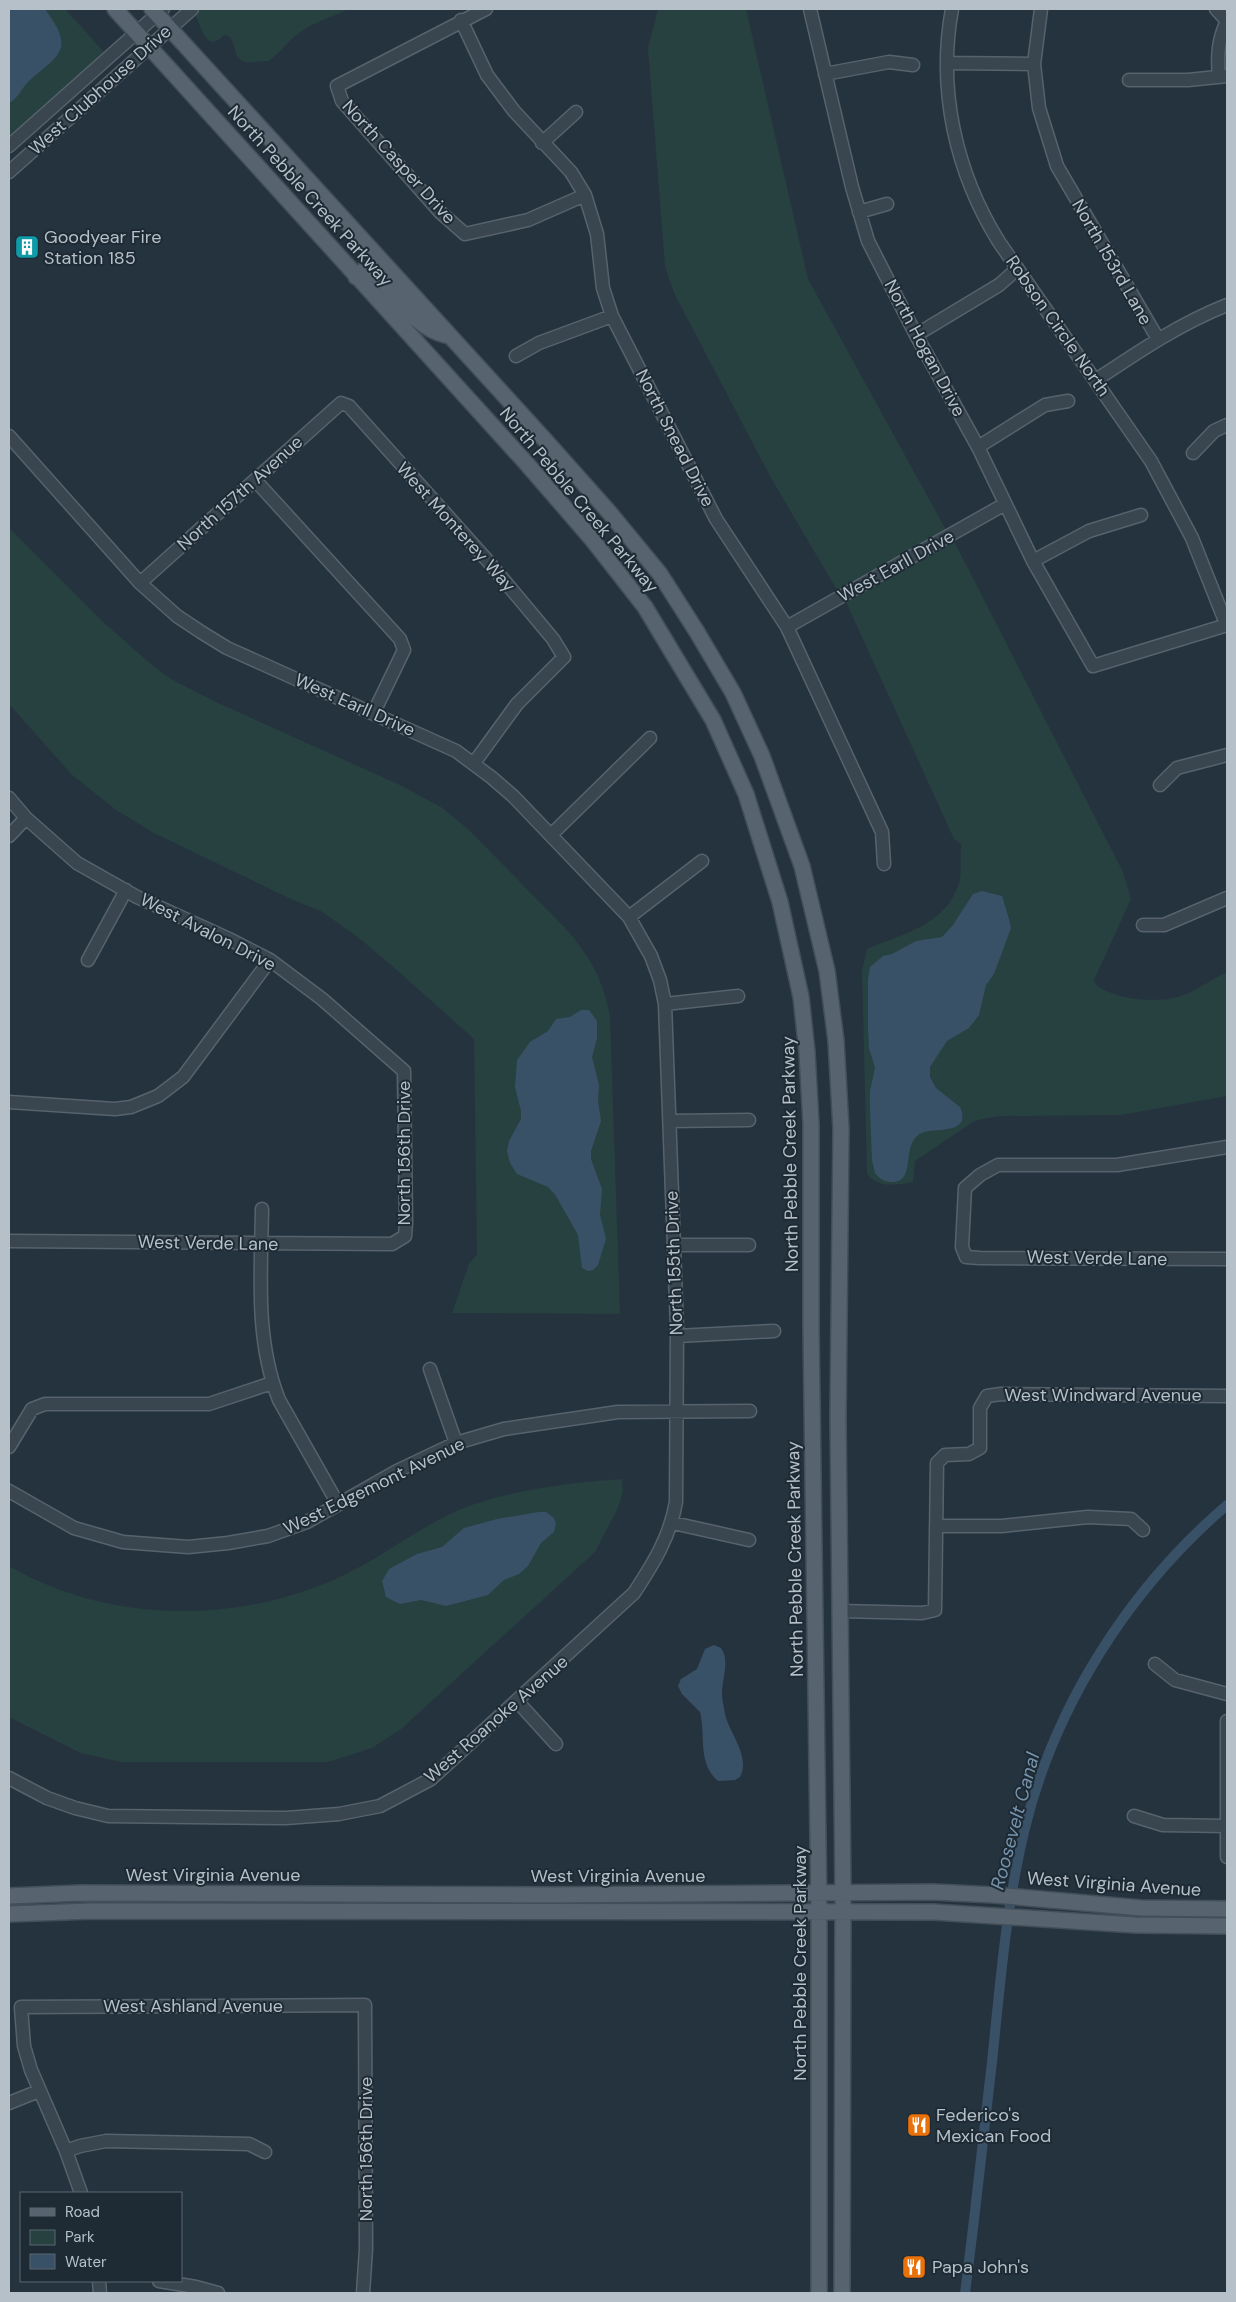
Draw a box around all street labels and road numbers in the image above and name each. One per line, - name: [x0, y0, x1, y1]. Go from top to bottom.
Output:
- street label: West Clubhouse Drive: [24, 20, 176, 160]
- street label: North Casper Drive: [337, 95, 461, 229]
- street label: North Pebble Creek Parkway: [222, 100, 398, 292]
- street label: North 153rd Lane: [1066, 195, 1158, 329]
- street label: Robson Circle North: [1000, 251, 1116, 401]
- street label: North Hogan Drive: [879, 275, 971, 421]
- street label: North Snead Drive: [630, 365, 720, 511]
- street label: North Pebble Creek Parkway: [494, 402, 664, 598]
- street label: North 157th Avenue: [172, 430, 308, 556]
- street label: West Monterey Way: [391, 457, 521, 597]
- street label: West Earll Drive: [834, 524, 958, 608]
- street label: West Earll Drive: [291, 668, 419, 742]
- street label: West Avalon Drive: [136, 887, 280, 977]
- street label: North Pebble Creek Parkway: [776, 1036, 804, 1272]
- street label: North 156th Drive: [392, 1081, 416, 1225]
- street label: North 155th Drive: [659, 1190, 689, 1336]
- street label: West Verde Lane: [137, 1230, 279, 1256]
- street label: West Verde Lane: [1026, 1245, 1168, 1271]
- street label: West Windward Avenue: [1004, 1383, 1202, 1407]
- street label: West Edgemont Avenue: [279, 1432, 469, 1540]
- street label: North Pebble Creek Parkway: [781, 1441, 809, 1677]
- street label: West Roanoke Avenue: [419, 1650, 573, 1788]
- street label: North Pebble Creek Parkway: [788, 1845, 812, 2081]
- street label: West Virginia Avenue: [126, 1863, 300, 1887]
- street label: West Virginia Avenue: [531, 1864, 705, 1888]
- street label: West Virginia Avenue: [1026, 1866, 1202, 1902]
- street label: West Ashland Avenue: [103, 1994, 283, 2018]
- street label: North 156th Drive: [354, 2077, 378, 2221]

